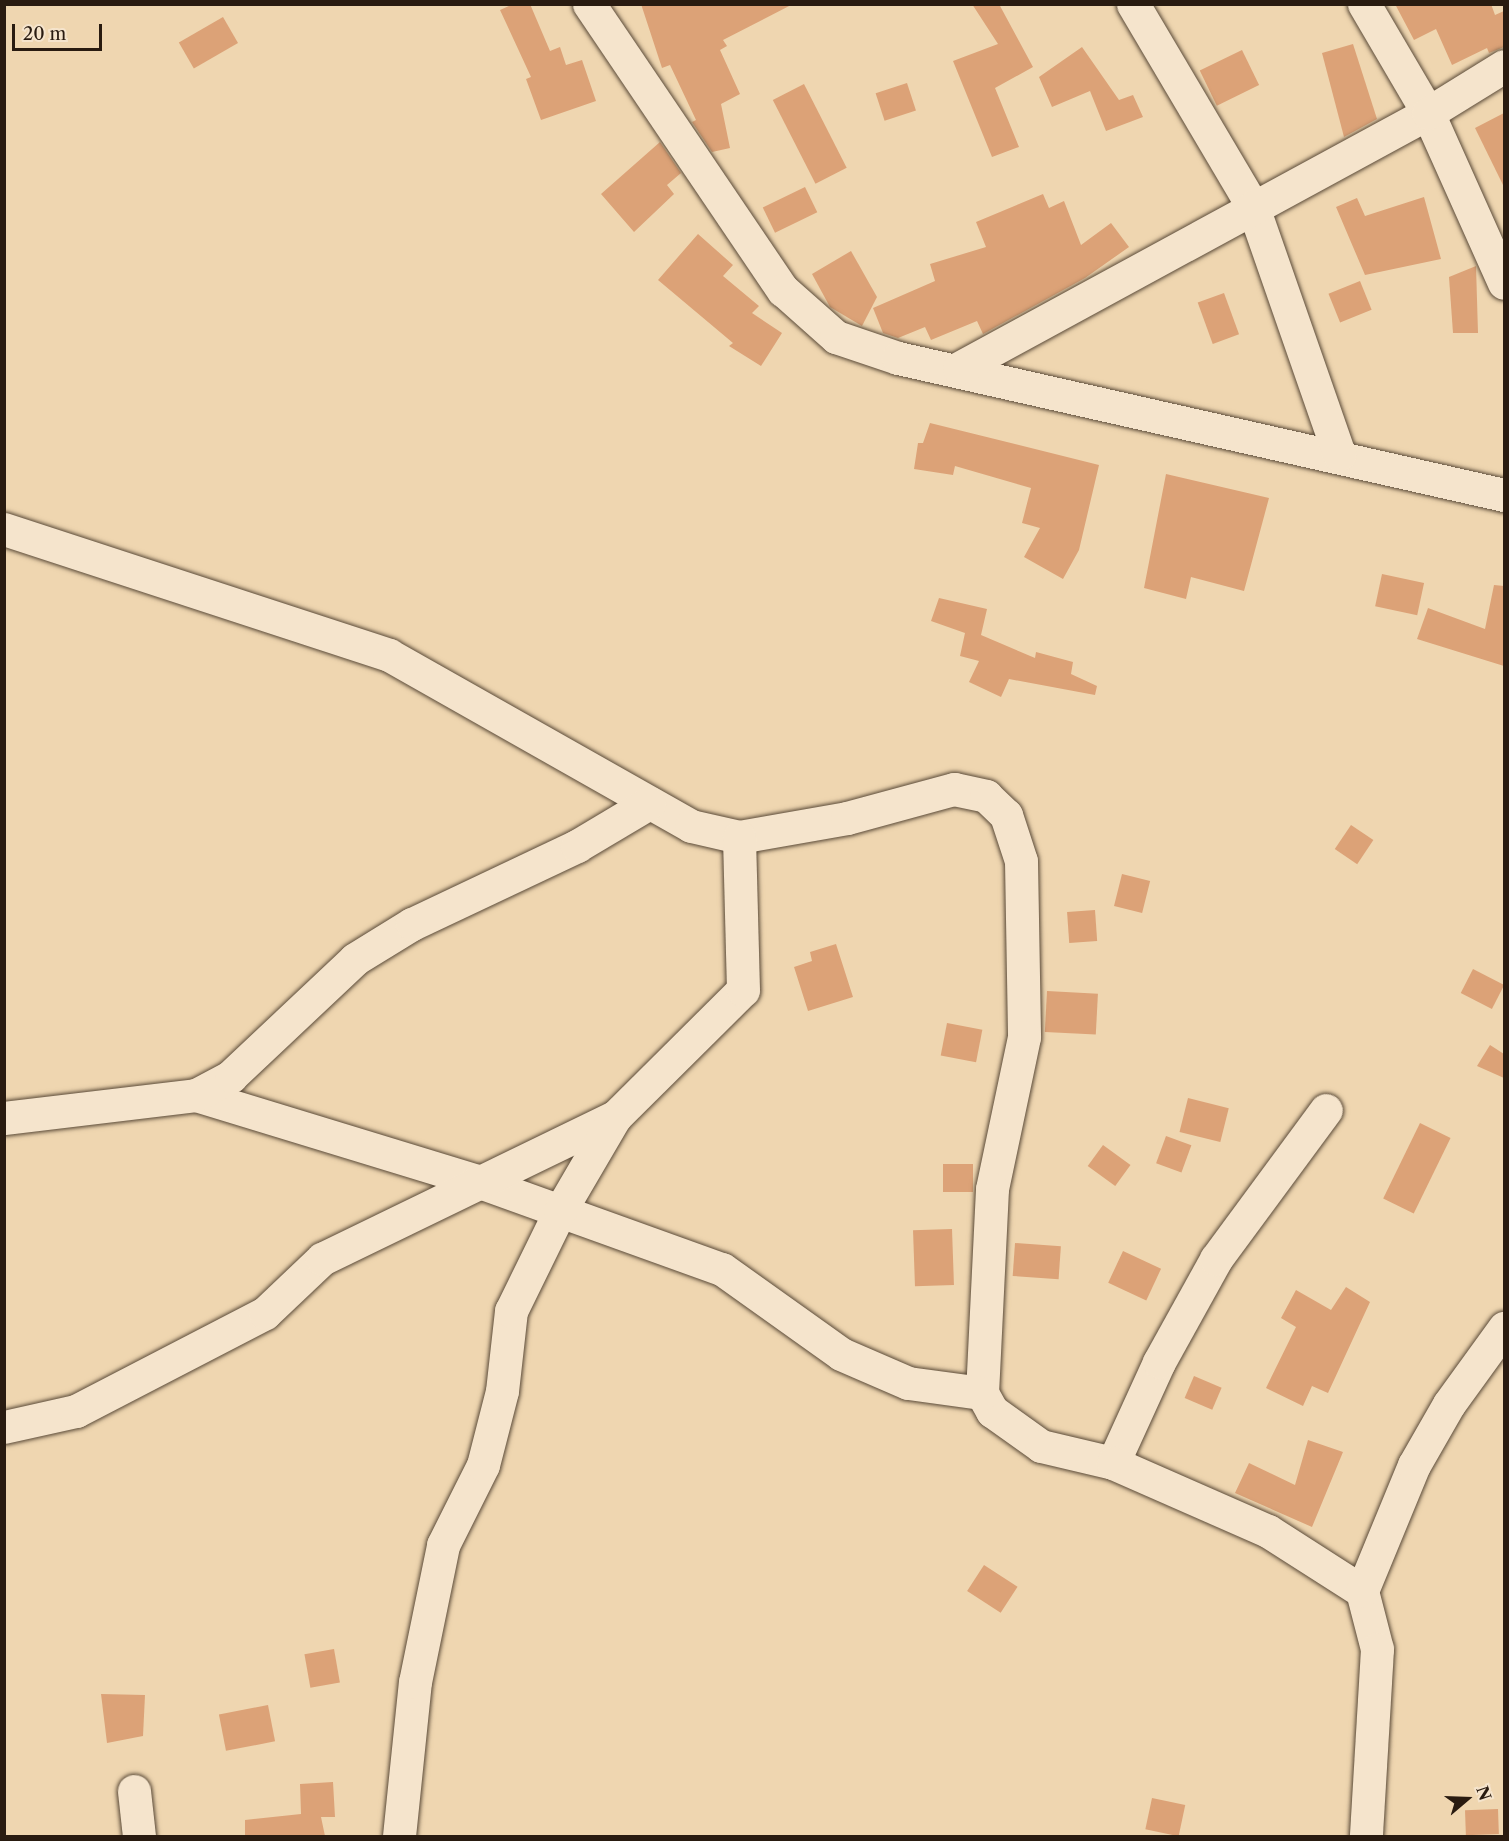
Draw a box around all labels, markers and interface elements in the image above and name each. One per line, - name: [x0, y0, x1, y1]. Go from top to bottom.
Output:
- scale bar: [15, 12, 105, 50]
- text: 20 m: [23, 23, 66, 45]
- north arrow: [1437, 1769, 1497, 1829]
- text: N: [1472, 1783, 1496, 1803]

